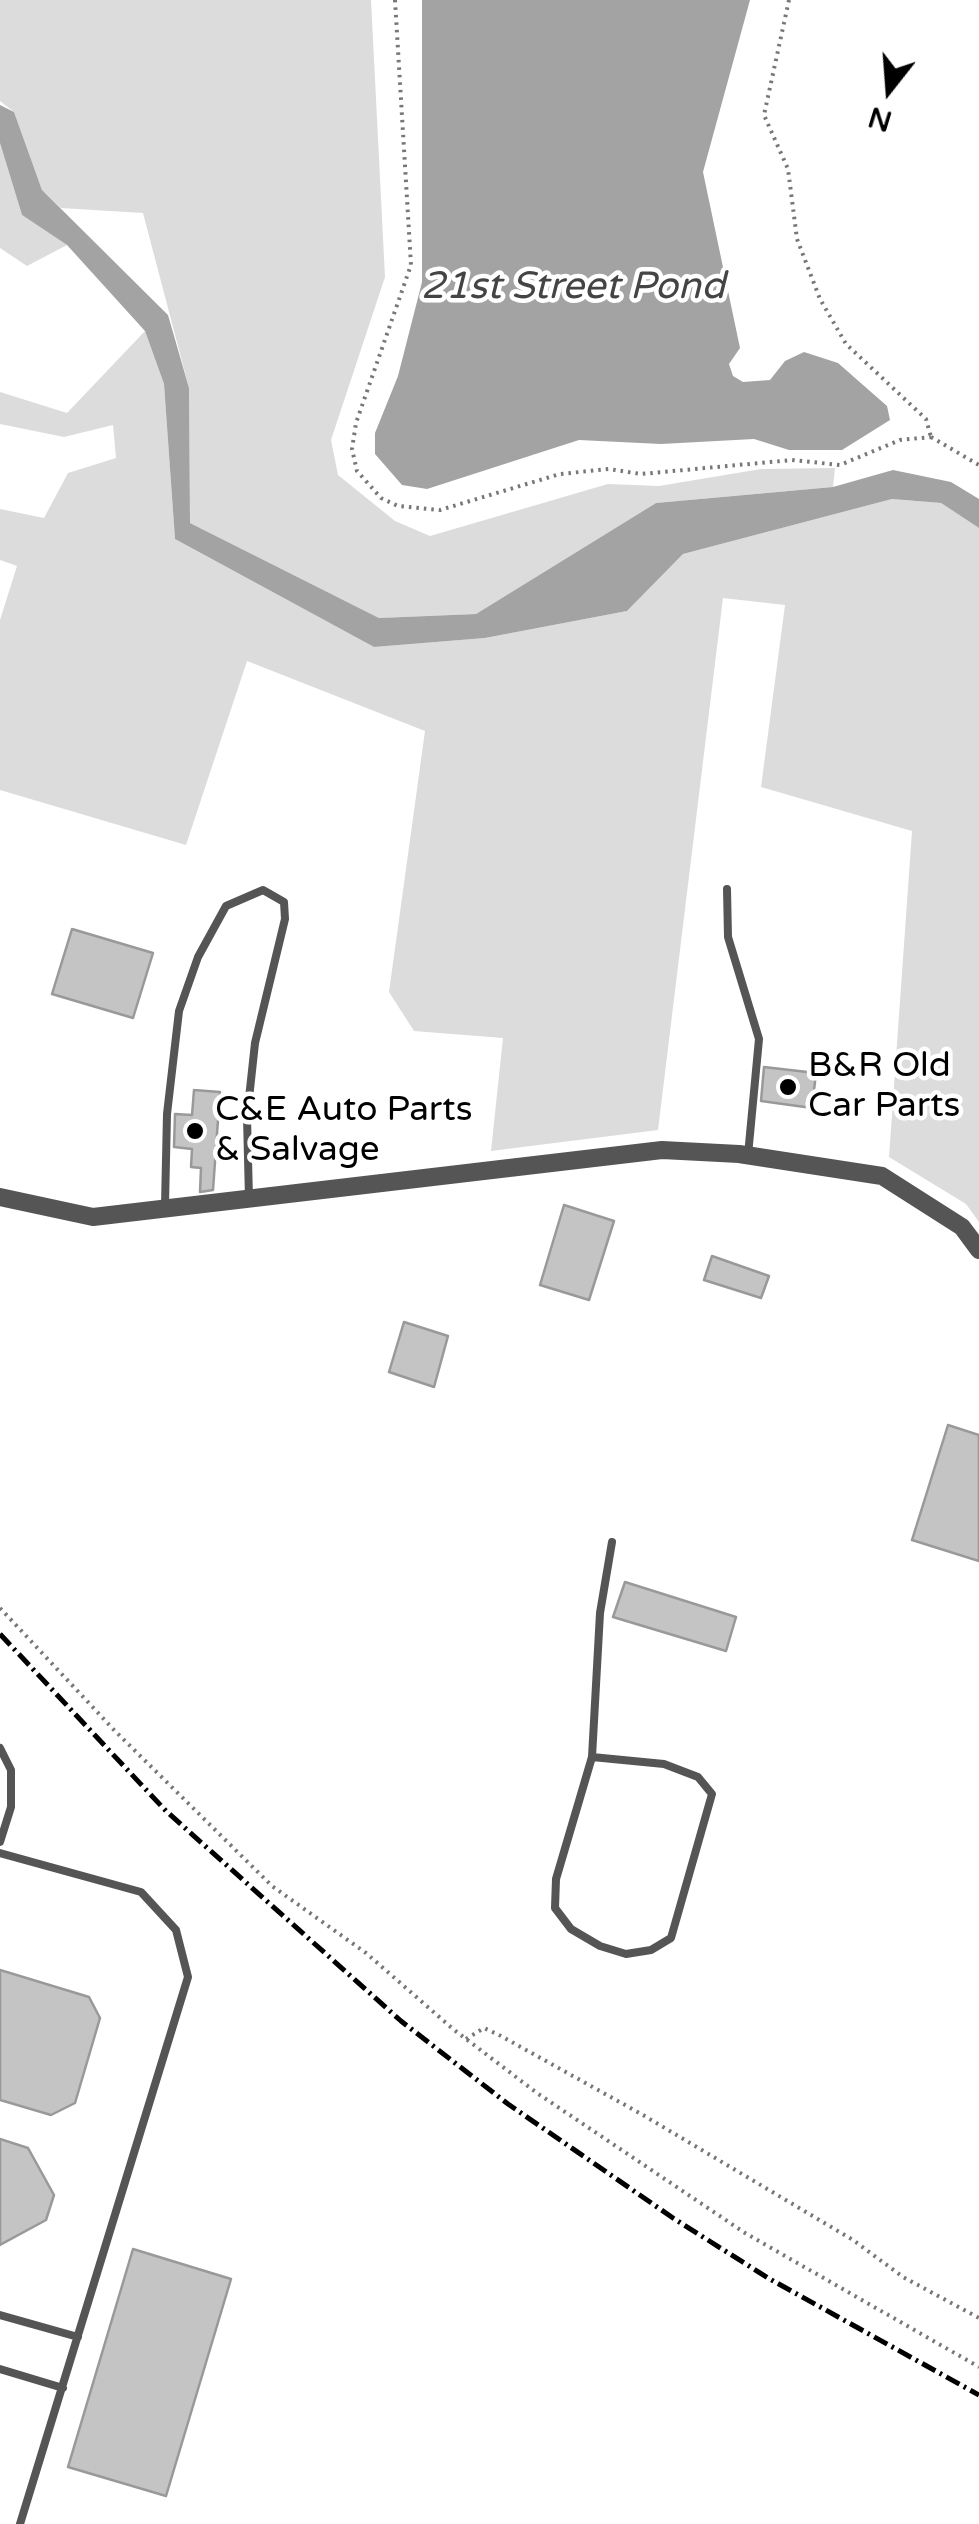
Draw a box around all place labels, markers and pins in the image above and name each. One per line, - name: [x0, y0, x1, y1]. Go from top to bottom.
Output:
- place label: B&R Old Car Parts: [808, 1046, 960, 1128]
- marker: B&R Old Car Parts: [777, 1076, 799, 1098]
- place label: C&E Auto Parts & Salvage: [215, 1090, 472, 1172]
- marker: C&E Auto Parts & Salvage: [184, 1120, 206, 1142]

